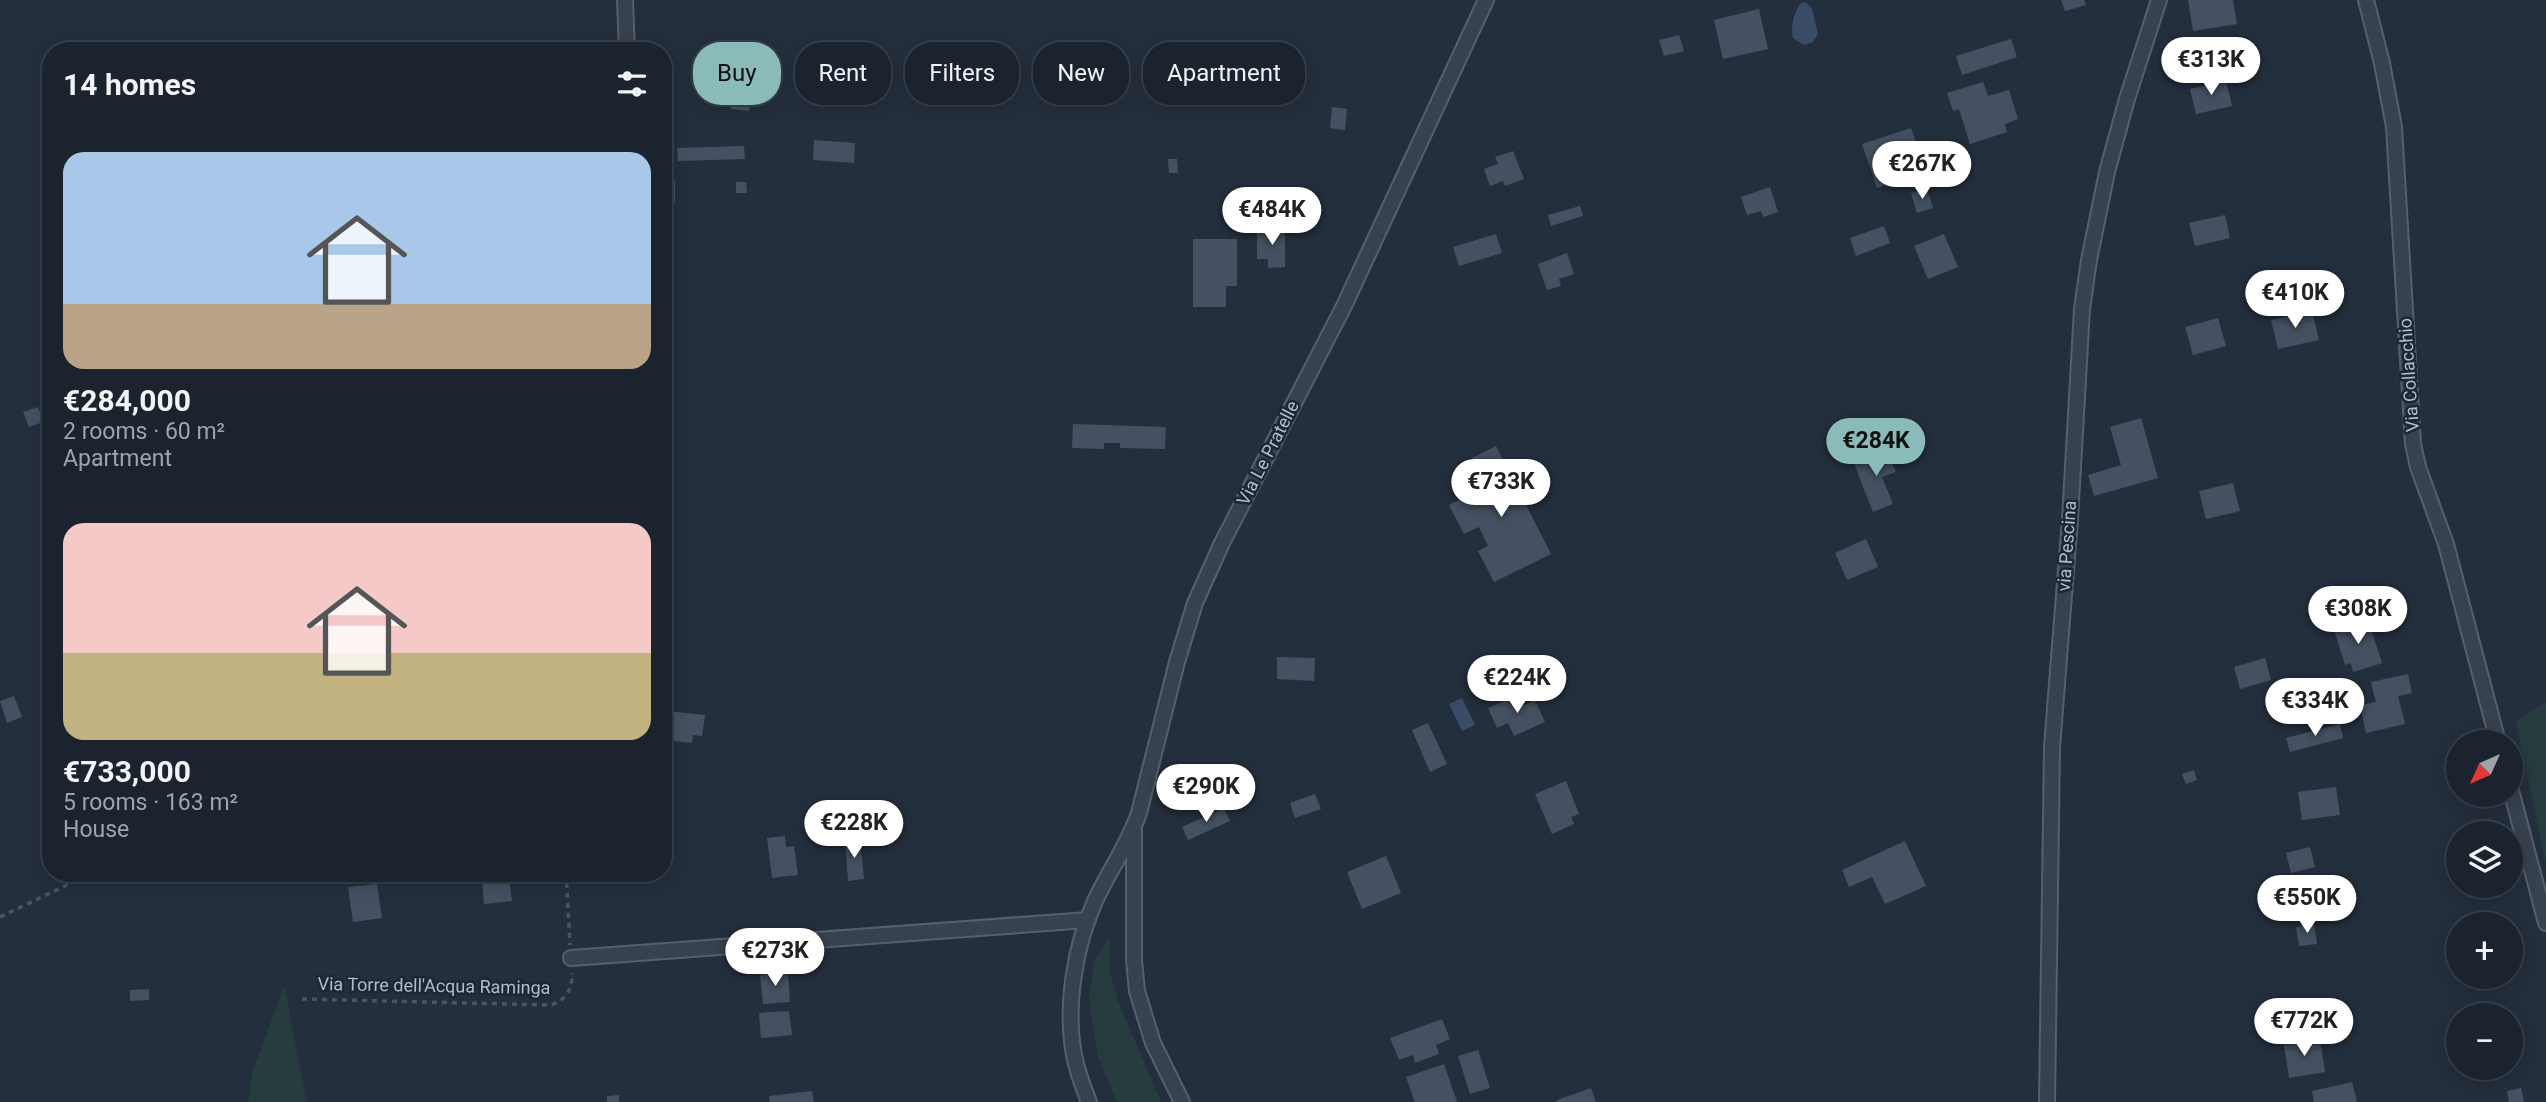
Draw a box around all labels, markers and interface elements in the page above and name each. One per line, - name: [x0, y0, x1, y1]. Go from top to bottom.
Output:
- pin: €313K: [2162, 38, 2260, 97]
- chip: Buy: [693, 42, 781, 105]
- chip: Rent: [795, 42, 891, 105]
- chip: Filters: [905, 42, 1019, 105]
- chip: New: [1033, 42, 1129, 105]
- chip: Apartment: [1143, 42, 1305, 105]
- text: €313K: [2177, 46, 2245, 73]
- icon: filters: [613, 65, 651, 103]
- text: 14 homes: [63, 67, 196, 102]
- pin: €267K: [1873, 142, 1971, 201]
- text: €267K: [1888, 150, 1956, 177]
- pin: €484K: [1223, 188, 1321, 247]
- text: €484K: [1238, 196, 1306, 223]
- icon: home: [294, 197, 420, 323]
- pin: €410K: [2246, 270, 2344, 330]
- text: €410K: [2261, 279, 2329, 306]
- street label: Via Collacchio: [2394, 317, 2423, 433]
- text: €284,000: [63, 383, 191, 418]
- street label: Via Le Pratelle: [1232, 397, 1303, 509]
- text: 2 rooms · 60 m²: [63, 418, 225, 445]
- pin: €284K: [1827, 419, 1925, 478]
- text: €284K: [1842, 427, 1910, 454]
- text: Apartment: [63, 445, 172, 472]
- pin: €733K: [1452, 460, 1550, 519]
- text: €733K: [1467, 468, 1535, 495]
- street label: via Pescina: [2053, 500, 2080, 592]
- icon: home: [294, 568, 420, 694]
- pin: €308K: [2309, 586, 2407, 646]
- text: €308K: [2324, 595, 2392, 622]
- pin: €224K: [1468, 656, 1566, 715]
- text: €224K: [1483, 664, 1551, 691]
- pin: €334K: [2266, 678, 2364, 738]
- text: €334K: [2281, 687, 2349, 714]
- north arrow: [2446, 730, 2524, 807]
- map controls: [2446, 730, 2523, 1080]
- text: €733,000: [63, 754, 191, 789]
- pin: €290K: [1157, 764, 1255, 824]
- text: €290K: [1172, 773, 1240, 800]
- text: 5 rooms · 163 m²: [63, 789, 238, 816]
- pin: €228K: [805, 800, 903, 860]
- text: €228K: [820, 809, 888, 836]
- text: House: [63, 816, 129, 843]
- button: layers: [2446, 821, 2523, 898]
- pin: €550K: [2258, 876, 2356, 935]
- text: €550K: [2273, 884, 2341, 911]
- button: +: [2446, 912, 2523, 989]
- pin: €273K: [726, 928, 824, 988]
- text: €273K: [741, 937, 809, 964]
- street label: Via Torre dell'Acqua Raminga: [317, 973, 551, 998]
- pin: €772K: [2255, 998, 2353, 1058]
- button: −: [2446, 1003, 2523, 1080]
- text: €772K: [2270, 1007, 2338, 1034]

